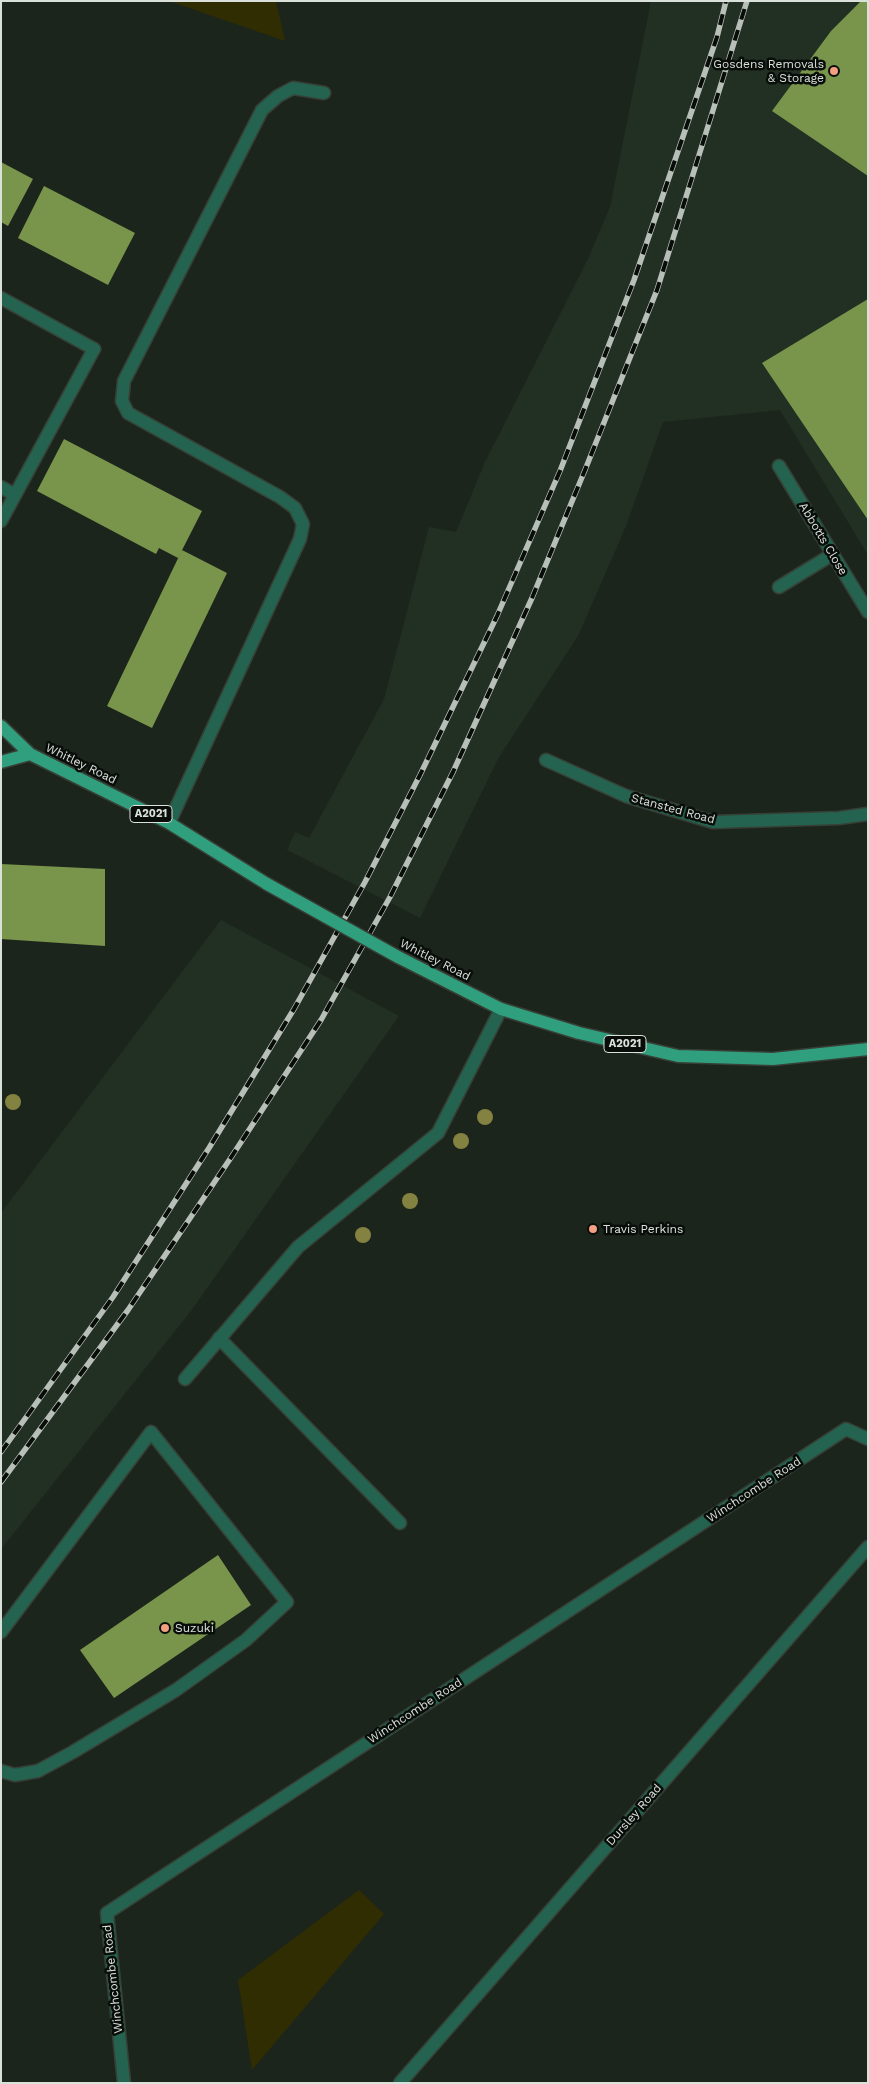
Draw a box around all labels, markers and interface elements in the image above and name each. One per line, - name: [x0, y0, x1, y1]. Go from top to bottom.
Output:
- place label: Gosdens Removals & Storage: [713, 57, 824, 85]
- marker: Gosdens Removals & Storage: [828, 65, 840, 77]
- street label: Abbotts Close: [796, 500, 850, 578]
- street label: Whitley Road: [43, 741, 119, 787]
- street label: Stansted Road: [630, 791, 716, 827]
- road number: A2021: [130, 806, 172, 822]
- street label: Whitley Road: [397, 936, 473, 984]
- road number: A2021: [604, 1036, 646, 1052]
- place label: Travis Perkins: [603, 1222, 683, 1236]
- marker: Travis Perkins: [587, 1223, 599, 1235]
- street label: Winchcombe Road: [704, 1454, 804, 1526]
- place label: Suzuki: [175, 1621, 214, 1635]
- marker: Suzuki: [159, 1622, 171, 1634]
- street label: Winchcombe Road: [365, 1675, 465, 1747]
- street label: Dursley Road: [603, 1781, 665, 1849]
- street label: Winchcombe Road: [100, 1924, 126, 2034]

